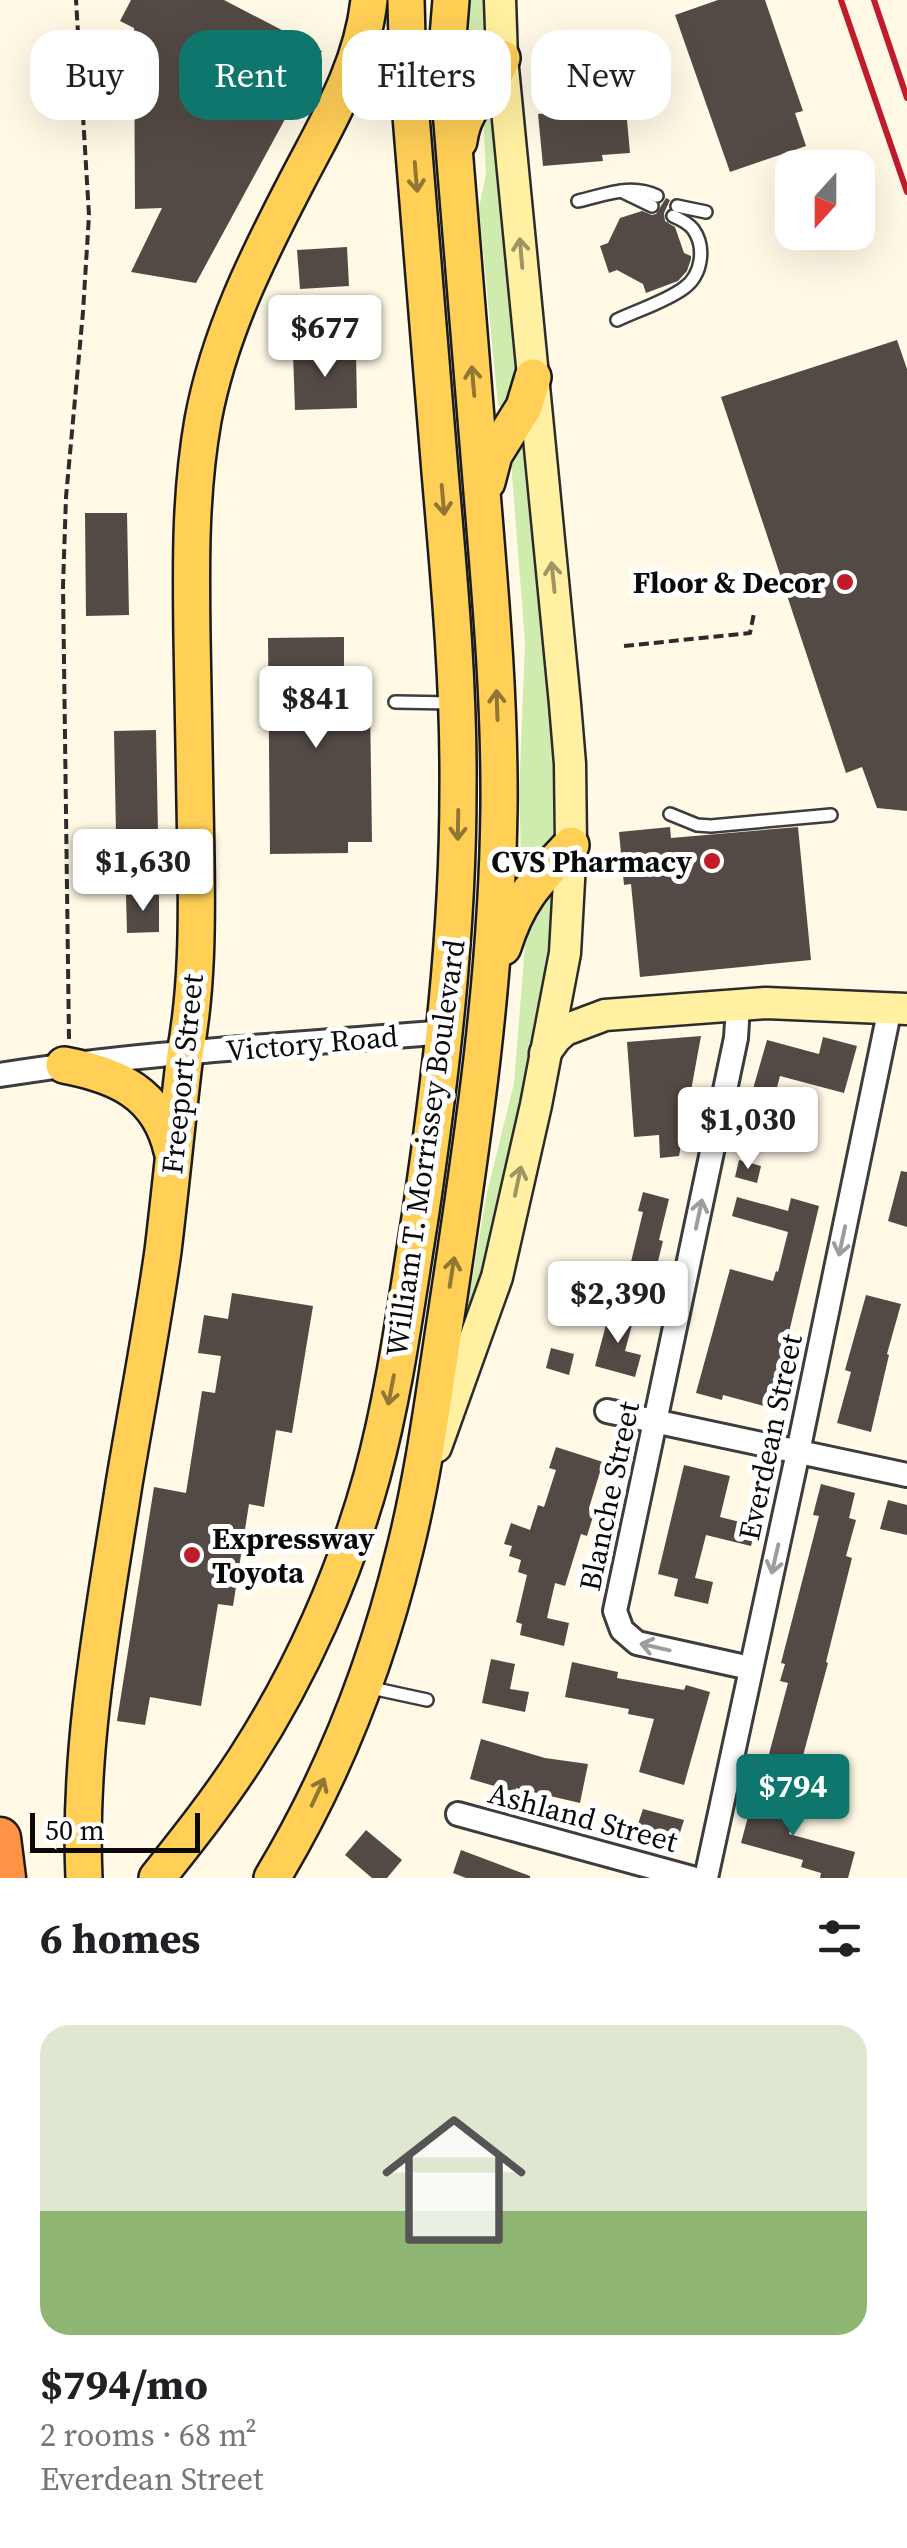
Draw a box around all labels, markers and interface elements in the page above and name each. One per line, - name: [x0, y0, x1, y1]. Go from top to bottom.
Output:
- chip: Buy: [30, 30, 159, 120]
- chip: Rent: [179, 30, 322, 120]
- chip: Filters: [342, 30, 511, 120]
- chip: New: [531, 30, 671, 120]
- north arrow: [775, 150, 875, 250]
- map controls: [775, 150, 875, 250]
- one-way arrow: [406, 160, 425, 192]
- one-way arrow: [512, 238, 531, 270]
- pin: $677: [266, 295, 384, 380]
- text: $677: [290, 305, 360, 349]
- one-way arrow: [463, 365, 482, 397]
- one-way arrow: [433, 484, 452, 516]
- one-way arrow: [543, 561, 562, 593]
- place label: Floor & Decor: [633, 562, 825, 603]
- marker: Floor & Decor: [834, 571, 856, 593]
- pin: $841: [257, 666, 375, 751]
- text: $841: [281, 676, 351, 720]
- one-way arrow: [487, 689, 506, 721]
- one-way arrow: [448, 808, 467, 840]
- pin: $1,630: [62, 829, 224, 914]
- text: $1,630: [95, 839, 191, 883]
- place label: CVS Pharmacy: [491, 841, 692, 882]
- marker: CVS Pharmacy: [701, 850, 723, 872]
- street label: William T. Morrissey Boulevard: [375, 937, 475, 1359]
- street label: Freeport Street: [151, 972, 213, 1176]
- street label: Victory Road: [224, 1015, 400, 1071]
- pin: $1,030: [667, 1087, 829, 1172]
- text: $1,030: [700, 1097, 796, 1141]
- one-way arrow: [509, 1165, 528, 1197]
- one-way arrow: [691, 1199, 710, 1231]
- one-way arrow: [832, 1224, 851, 1256]
- one-way arrow: [444, 1256, 462, 1289]
- pin: $2,390: [537, 1261, 699, 1346]
- text: $2,390: [570, 1271, 666, 1315]
- street label: Everdean Street: [728, 1330, 812, 1544]
- one-way arrow: [381, 1374, 400, 1406]
- street label: Blanche Street: [569, 1397, 649, 1595]
- place label: Expressway Toyota: [212, 1518, 375, 1593]
- one-way arrow: [764, 1542, 783, 1574]
- marker: Expressway Toyota: [181, 1544, 203, 1566]
- one-way arrow: [640, 1637, 672, 1655]
- pin: $794: [734, 1754, 852, 1839]
- text: $794: [758, 1764, 828, 1808]
- street label: Ashland Street: [484, 1772, 682, 1862]
- one-way arrow: [309, 1778, 328, 1808]
- scale bar: [30, 1808, 200, 1852]
- text: 50 m: [45, 1811, 105, 1849]
- text: 6 homes: [40, 1909, 200, 1967]
- icon: filters: [812, 1911, 867, 1966]
- icon: home: [364, 2090, 544, 2270]
- text: $794/mo: [40, 2355, 208, 2413]
- text: 2 rooms · 68 m²: [40, 2413, 257, 2457]
- text: Everdean Street: [40, 2457, 264, 2501]

